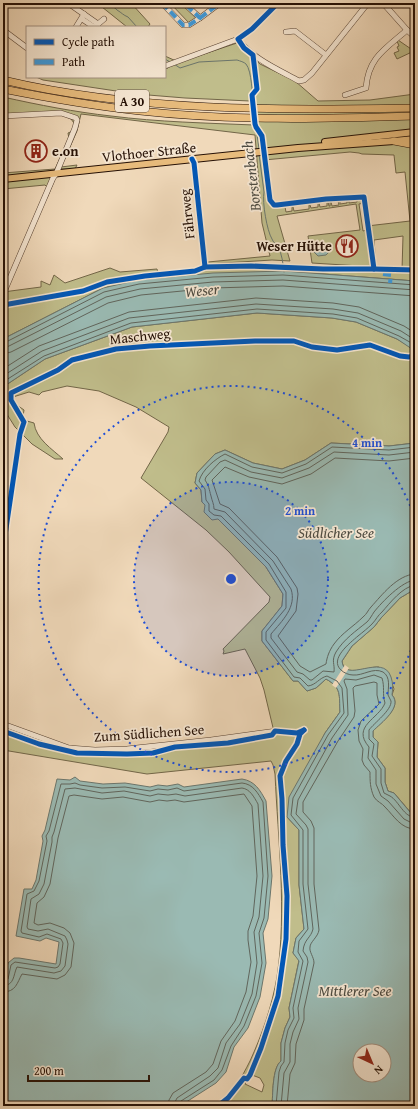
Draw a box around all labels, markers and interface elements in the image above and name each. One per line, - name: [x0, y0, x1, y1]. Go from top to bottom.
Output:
- legend: [26, 26, 166, 78]
- text: Cycle path: [62, 33, 115, 50]
- text: Path: [62, 53, 85, 70]
- road number: A 30: [115, 90, 149, 112]
- street label: Vlothoer Straße: [101, 137, 197, 167]
- building icon: e.on: [23, 138, 49, 164]
- water label: Borstenbach: [236, 139, 266, 213]
- place label: e.on: [52, 141, 79, 161]
- street label: Fährweg: [174, 188, 200, 240]
- restaurant icon: Weser Hütte: [334, 233, 360, 259]
- place label: Weser Hütte: [256, 236, 332, 256]
- water label: Weser: [184, 278, 221, 302]
- street label: Maschweg: [109, 323, 171, 349]
- text: 4 min: [352, 434, 382, 451]
- text: 2 min: [285, 502, 315, 519]
- water label: Südlicher See: [298, 522, 374, 543]
- centre of rings: [224, 572, 238, 586]
- street label: Zum Südlichen See: [93, 719, 205, 747]
- water label: Mittlerer See: [318, 980, 392, 1001]
- north arrow: [352, 1043, 392, 1083]
- scale bar: [28, 1057, 149, 1083]
- text: 200 m: [34, 1062, 64, 1079]
- text: N: [370, 1062, 387, 1079]

